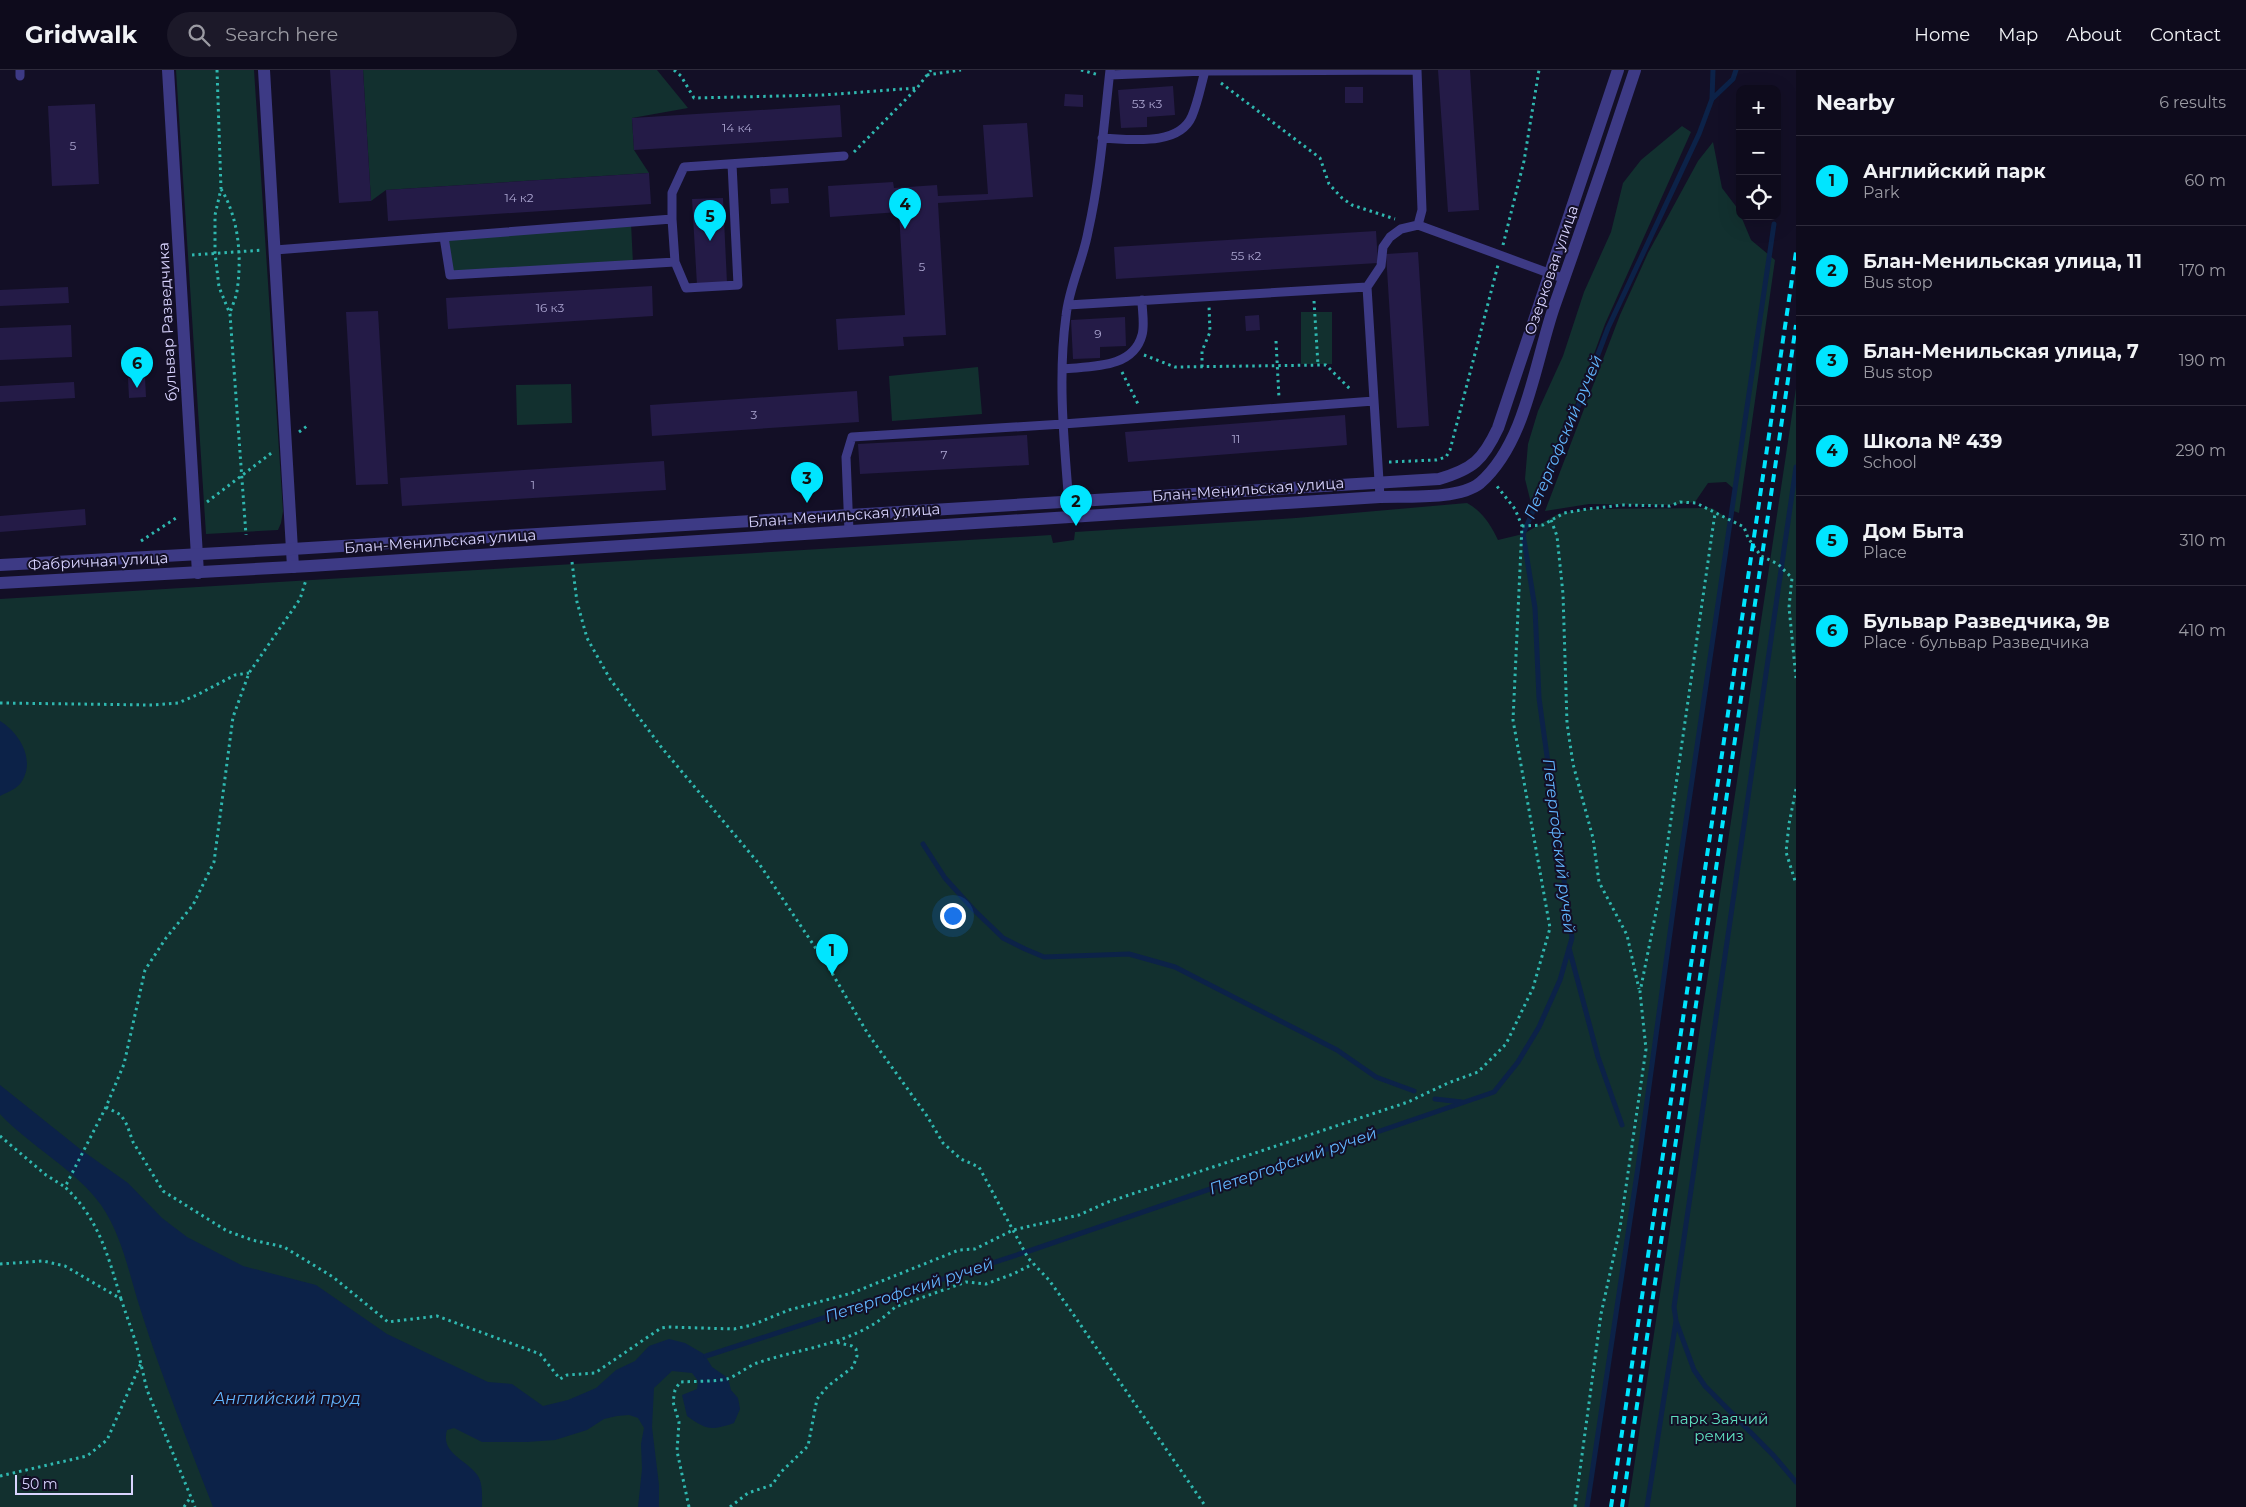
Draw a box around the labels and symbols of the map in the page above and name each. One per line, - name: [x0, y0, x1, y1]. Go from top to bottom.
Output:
- house number: 53 к3: [1132, 96, 1162, 111]
- house number: 14 к4: [722, 120, 752, 135]
- house number: 5: [70, 138, 77, 153]
- pin: 4: [889, 188, 921, 229]
- house number: 14 к2: [504, 190, 534, 205]
- pin: 5: [694, 200, 726, 241]
- street label: Озерковая улица: [1520, 203, 1582, 337]
- street label: бульвар Разведчика: [153, 242, 181, 402]
- house number: 55 к2: [1231, 248, 1261, 263]
- house number: 5: [919, 259, 926, 274]
- house number: 16 к3: [536, 300, 564, 315]
- house number: 9: [1094, 326, 1102, 341]
- pin: 6: [121, 347, 153, 388]
- water label: Петергофский ручей: [1520, 352, 1606, 522]
- house number: 3: [751, 407, 758, 422]
- house number: 11: [1232, 431, 1240, 446]
- house number: 7: [940, 447, 948, 462]
- pin: 3: [791, 462, 823, 503]
- street label: Блан-Менильская улица: [1151, 473, 1345, 505]
- house number: 1: [531, 477, 535, 492]
- pin: 2: [1060, 485, 1092, 526]
- street label: Блан-Менильская улица: [747, 499, 941, 531]
- street label: Блан-Менильская улица: [343, 525, 537, 557]
- street label: Фабричная улица: [27, 548, 169, 574]
- water label: Петергофский ручей: [1539, 758, 1579, 934]
- your location: [940, 903, 966, 929]
- pin: 1: [816, 934, 848, 975]
- water label: Петергофский ручей: [1207, 1123, 1379, 1199]
- water label: Петергофский ручей: [822, 1254, 996, 1326]
- water label: Английский пруд: [212, 1389, 361, 1408]
- park label: парк Заячий ремиз: [1670, 1409, 1768, 1445]
- scale bar: [15, 1472, 132, 1495]

